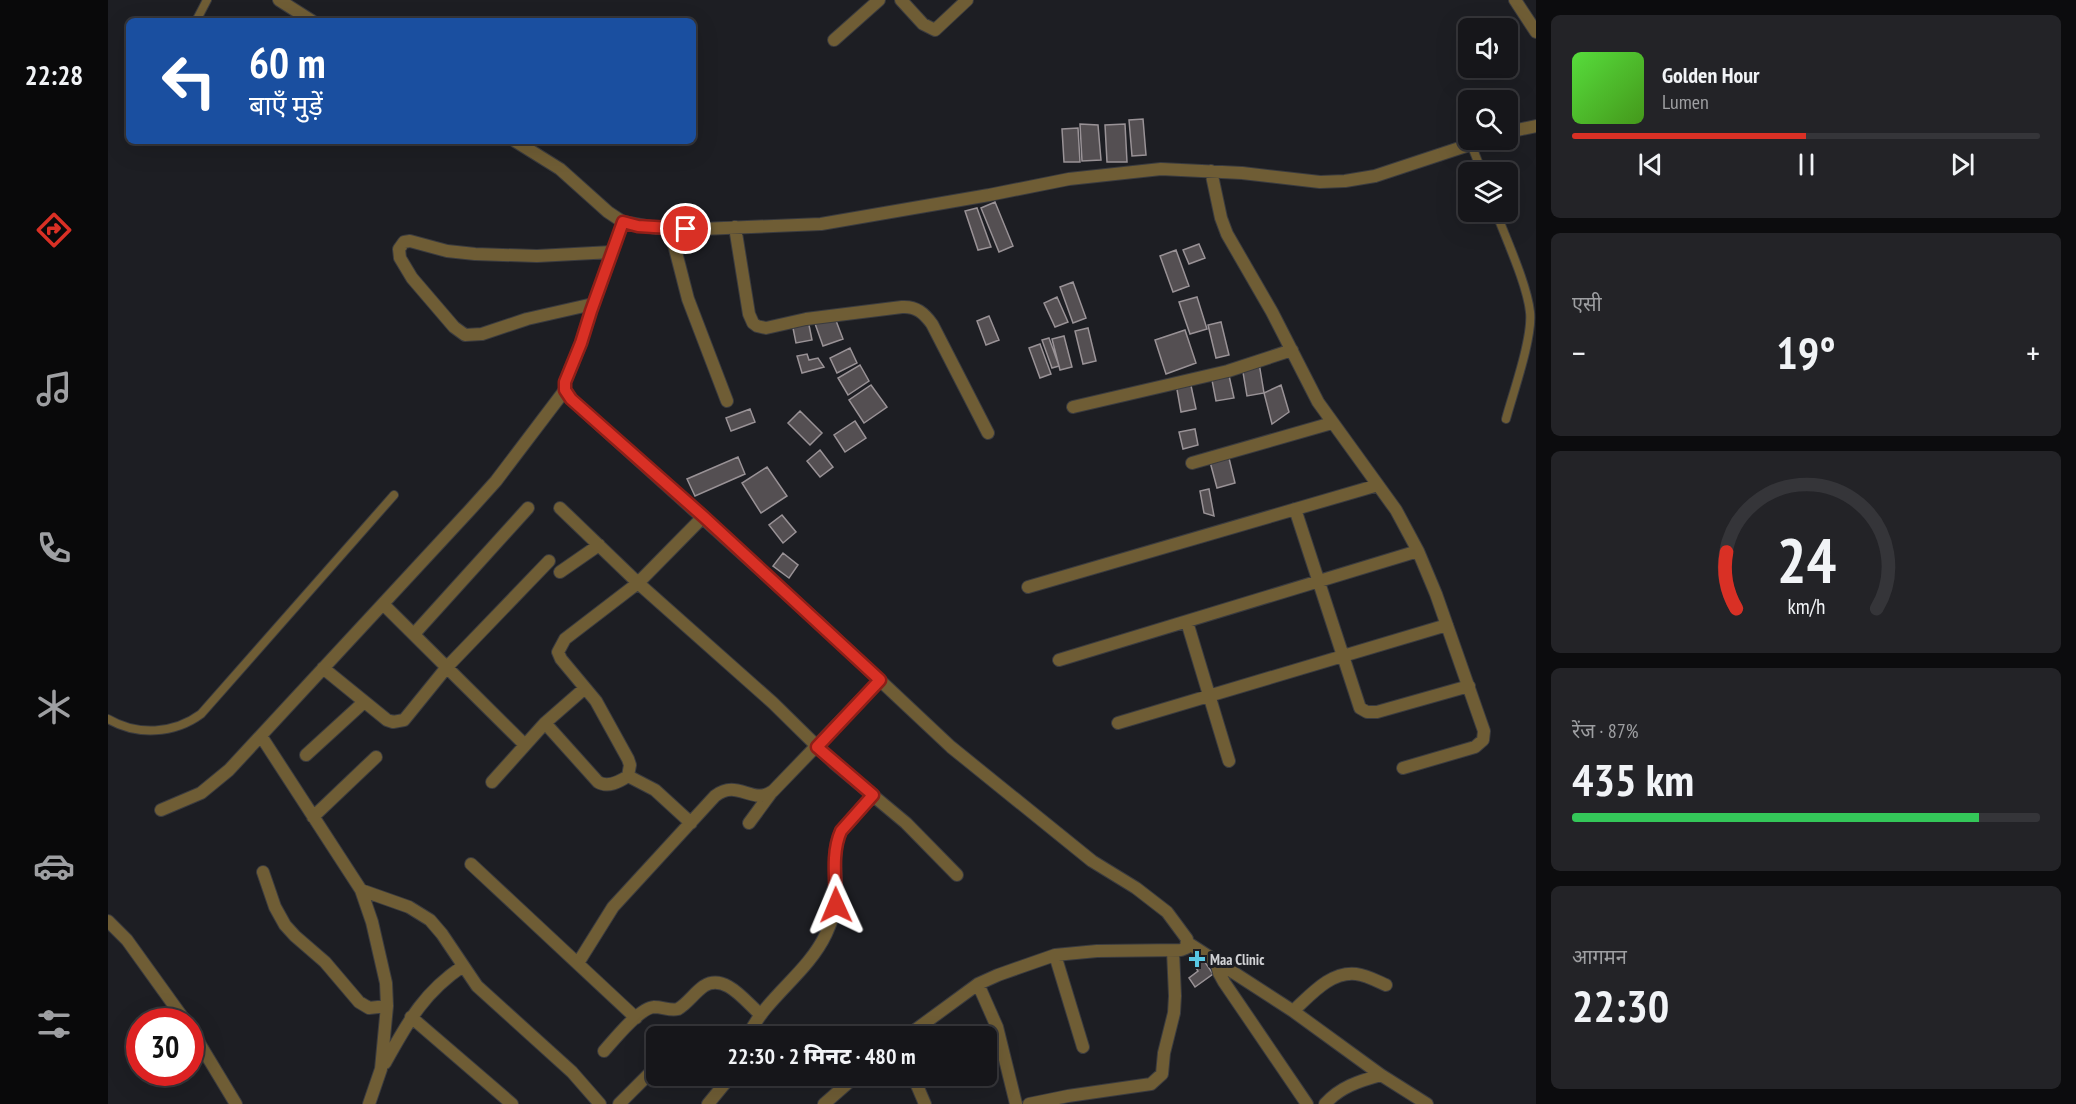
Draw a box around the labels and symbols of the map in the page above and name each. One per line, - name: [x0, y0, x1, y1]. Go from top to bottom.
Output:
- pin: [660, 203, 711, 254]
- position arrow: [804, 873, 868, 937]
- marker: Maa Clinic: [1188, 950, 1206, 968]
- place label: Maa Clinic: [1210, 950, 1265, 969]
- speed limit sign: 30: [126, 1008, 204, 1086]

